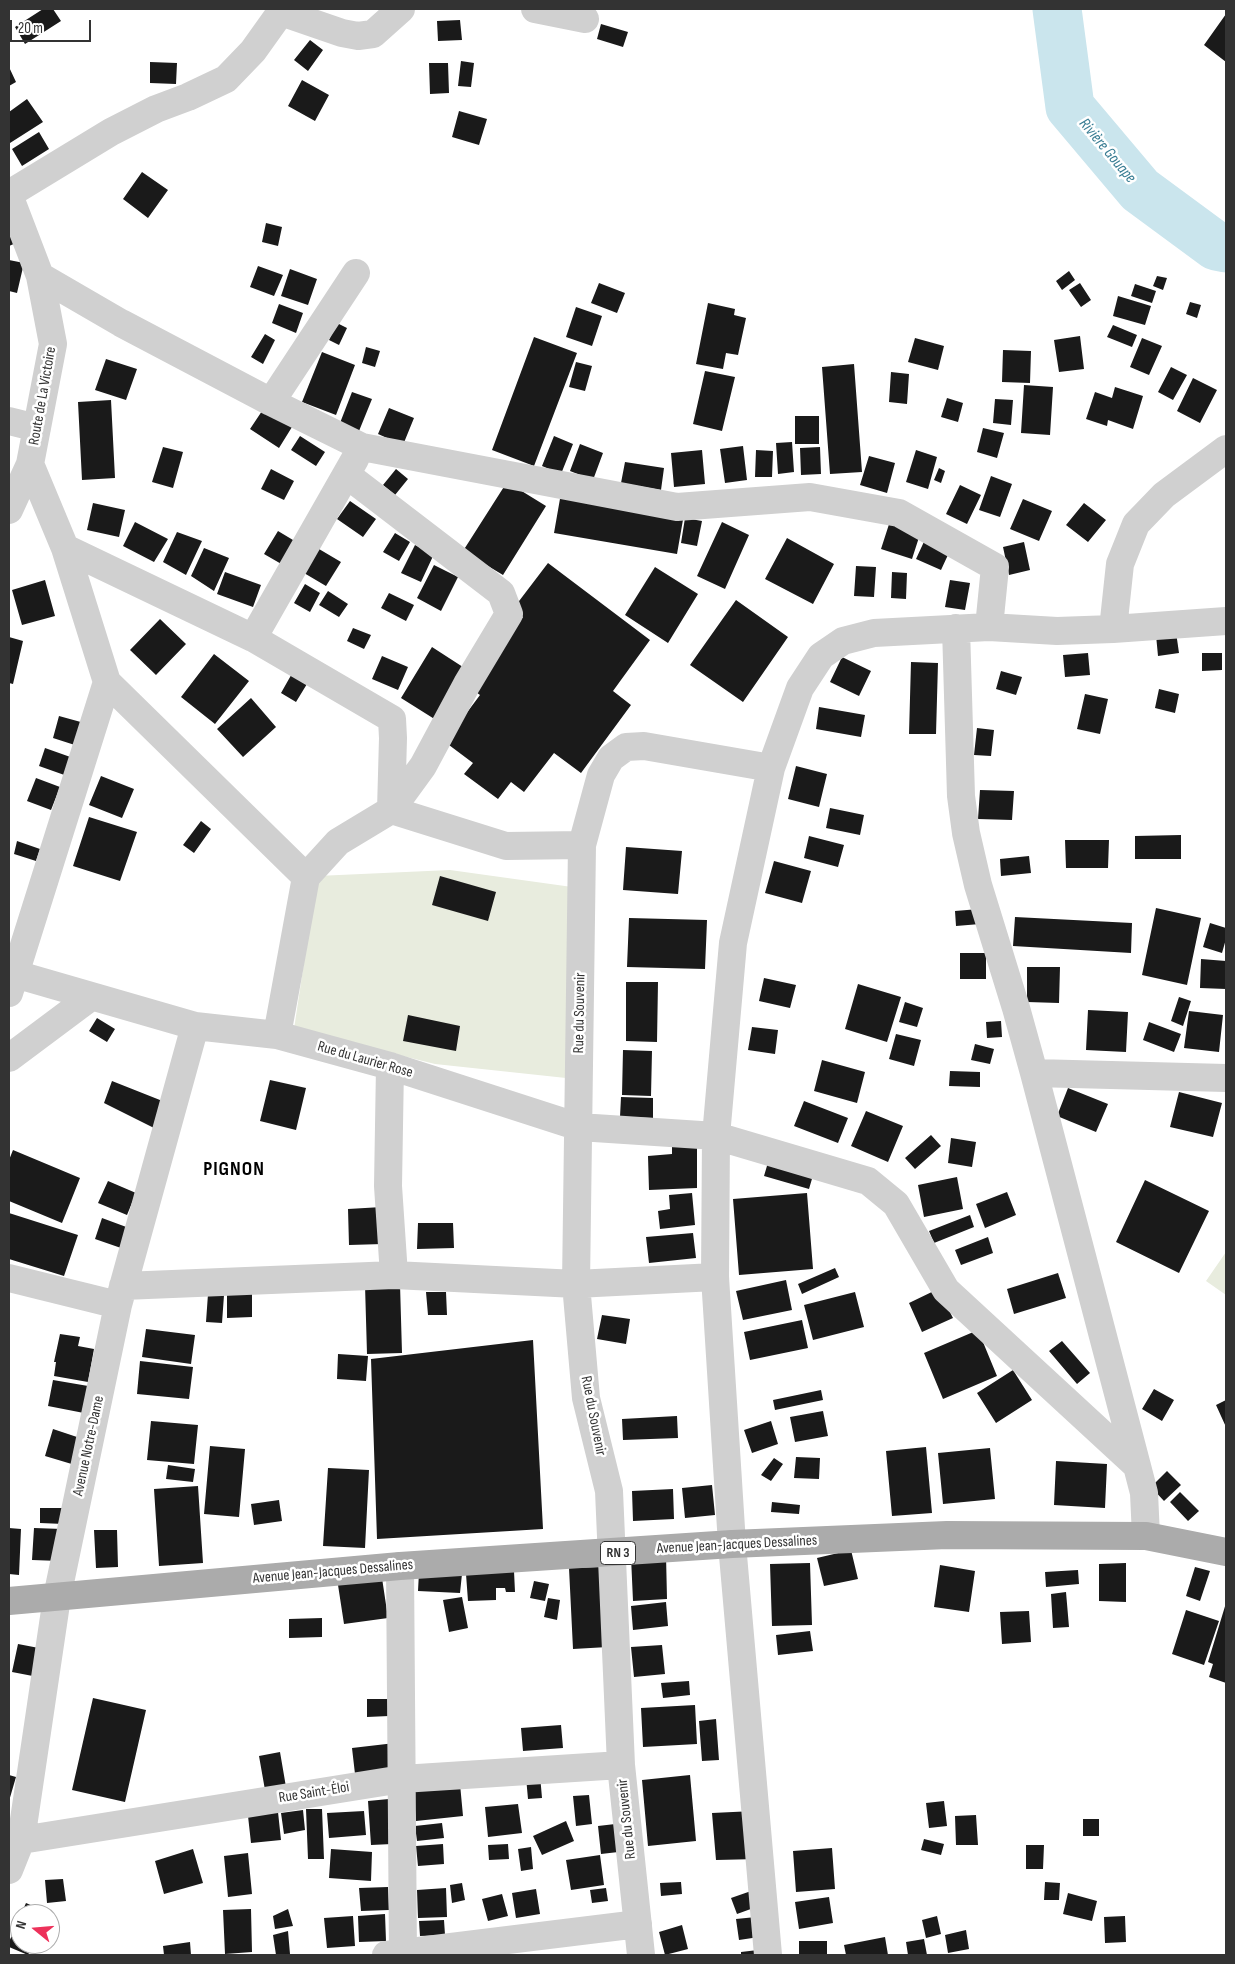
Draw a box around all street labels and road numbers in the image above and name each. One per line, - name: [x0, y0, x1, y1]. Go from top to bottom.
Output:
- street label: Route de La Victoire: [25, 345, 61, 447]
- street label: Rue du Souvenir: [570, 973, 590, 1053]
- street label: Rue du Laurier Rose: [315, 1038, 415, 1082]
- street label: Rue du Souvenir: [576, 1375, 610, 1457]
- street label: Avenue Notre-Dame: [70, 1394, 108, 1498]
- street label: Avenue Jean-Jacques Dessalines: [656, 1532, 818, 1558]
- road number: RN 3: [600, 1542, 636, 1565]
- street label: Avenue Jean-Jacques Dessalines: [252, 1556, 414, 1588]
- street label: Rue du Souvenir: [614, 1778, 640, 1860]
- street label: Rue Saint-Éloi: [277, 1779, 351, 1807]

